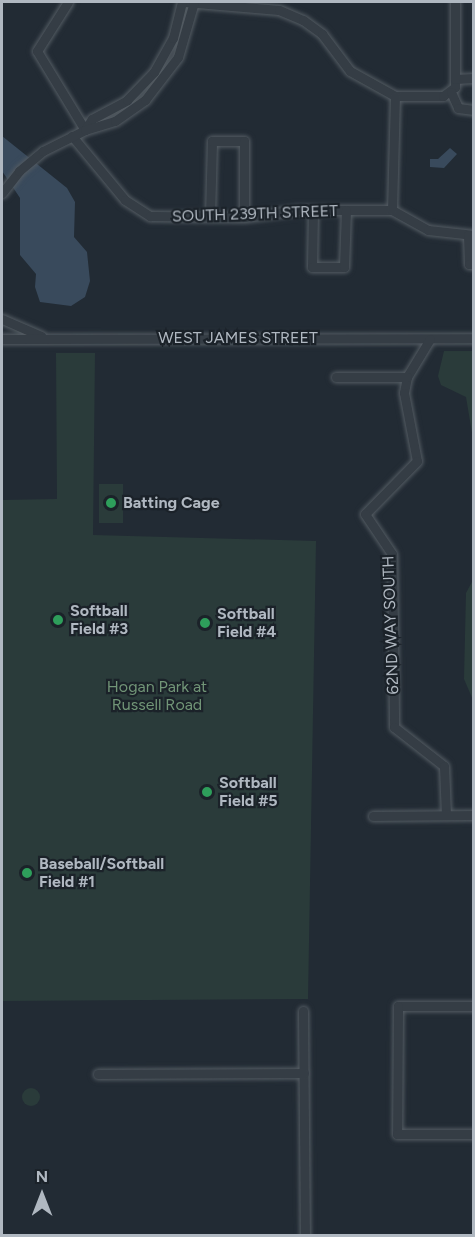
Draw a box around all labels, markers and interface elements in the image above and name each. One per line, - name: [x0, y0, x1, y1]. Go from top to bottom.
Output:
- street label: SOUTH 239TH STREET: [172, 202, 338, 226]
- street label: WEST JAMES STREET: [158, 328, 318, 348]
- place label: Batting Cage: [123, 493, 219, 513]
- marker: Batting Cage: [104, 496, 118, 510]
- street label: 62ND WAY SOUTH: [379, 555, 403, 695]
- place label: Softball Field #3: [70, 601, 128, 639]
- place label: Softball Field #4: [217, 604, 276, 642]
- marker: Softball Field #3: [51, 613, 65, 627]
- marker: Softball Field #4: [198, 616, 212, 630]
- park label: Hogan Park at Russell Road: [107, 677, 207, 715]
- place label: Softball Field #5: [219, 773, 278, 811]
- marker: Softball Field #5: [200, 785, 214, 799]
- place label: Baseball/Softball Field #1: [39, 854, 164, 892]
- marker: Baseball/Softball Field #1: [20, 866, 34, 880]
- north arrow: [12, 1165, 72, 1225]
- text: N: [36, 1167, 48, 1186]

